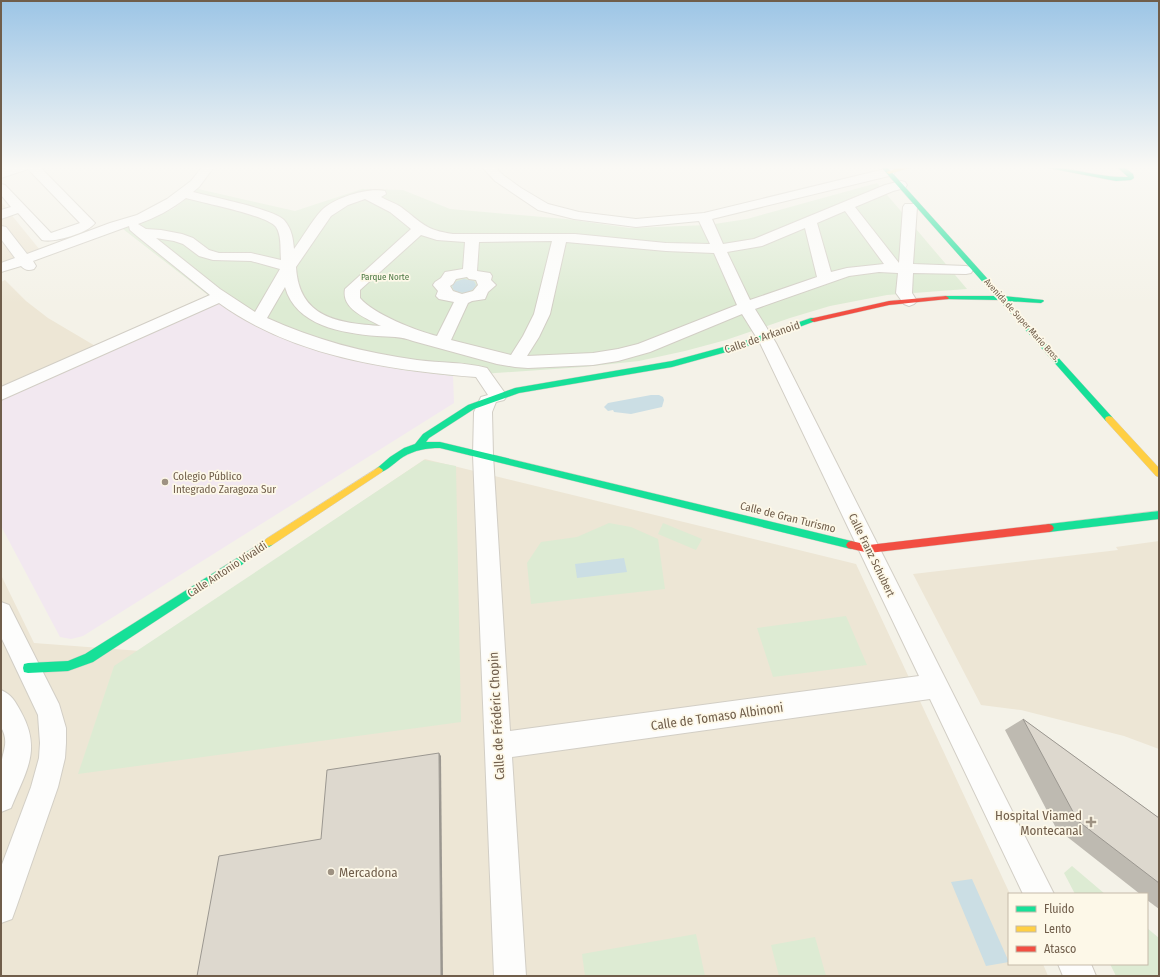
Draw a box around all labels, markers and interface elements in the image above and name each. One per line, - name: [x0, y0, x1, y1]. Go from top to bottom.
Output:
- park label: Parque Norte: [361, 272, 410, 282]
- street label: Avenida de Super Mario Bros.: [982, 277, 1062, 364]
- street label: Calle de Arkanoid: [723, 319, 801, 356]
- place label: Colegio Público Integrado Zaragoza Sur: [173, 470, 276, 496]
- marker: Colegio Público Integrado Zaragoza Sur: [160, 477, 170, 487]
- street label: Calle de Gran Turismo: [739, 499, 837, 536]
- street label: Calle Franz Schubert: [846, 511, 898, 599]
- street label: Calle Antonio Vivaldi: [185, 539, 270, 600]
- street label: Calle de Frédéric Chopin: [486, 652, 507, 780]
- street label: Calle de Tomaso Albinoni: [650, 700, 784, 733]
- place label: Hospital Viamed Montecanal: [995, 808, 1083, 838]
- marker: Hospital Viamed Montecanal: [1085, 816, 1097, 828]
- place label: Mercadona: [339, 865, 398, 880]
- marker: Mercadona: [326, 867, 336, 877]
- legend: [1008, 893, 1148, 965]
- text: Fluido: [1044, 902, 1074, 916]
- text: Lento: [1044, 922, 1071, 936]
- text: Atasco: [1044, 942, 1076, 956]

